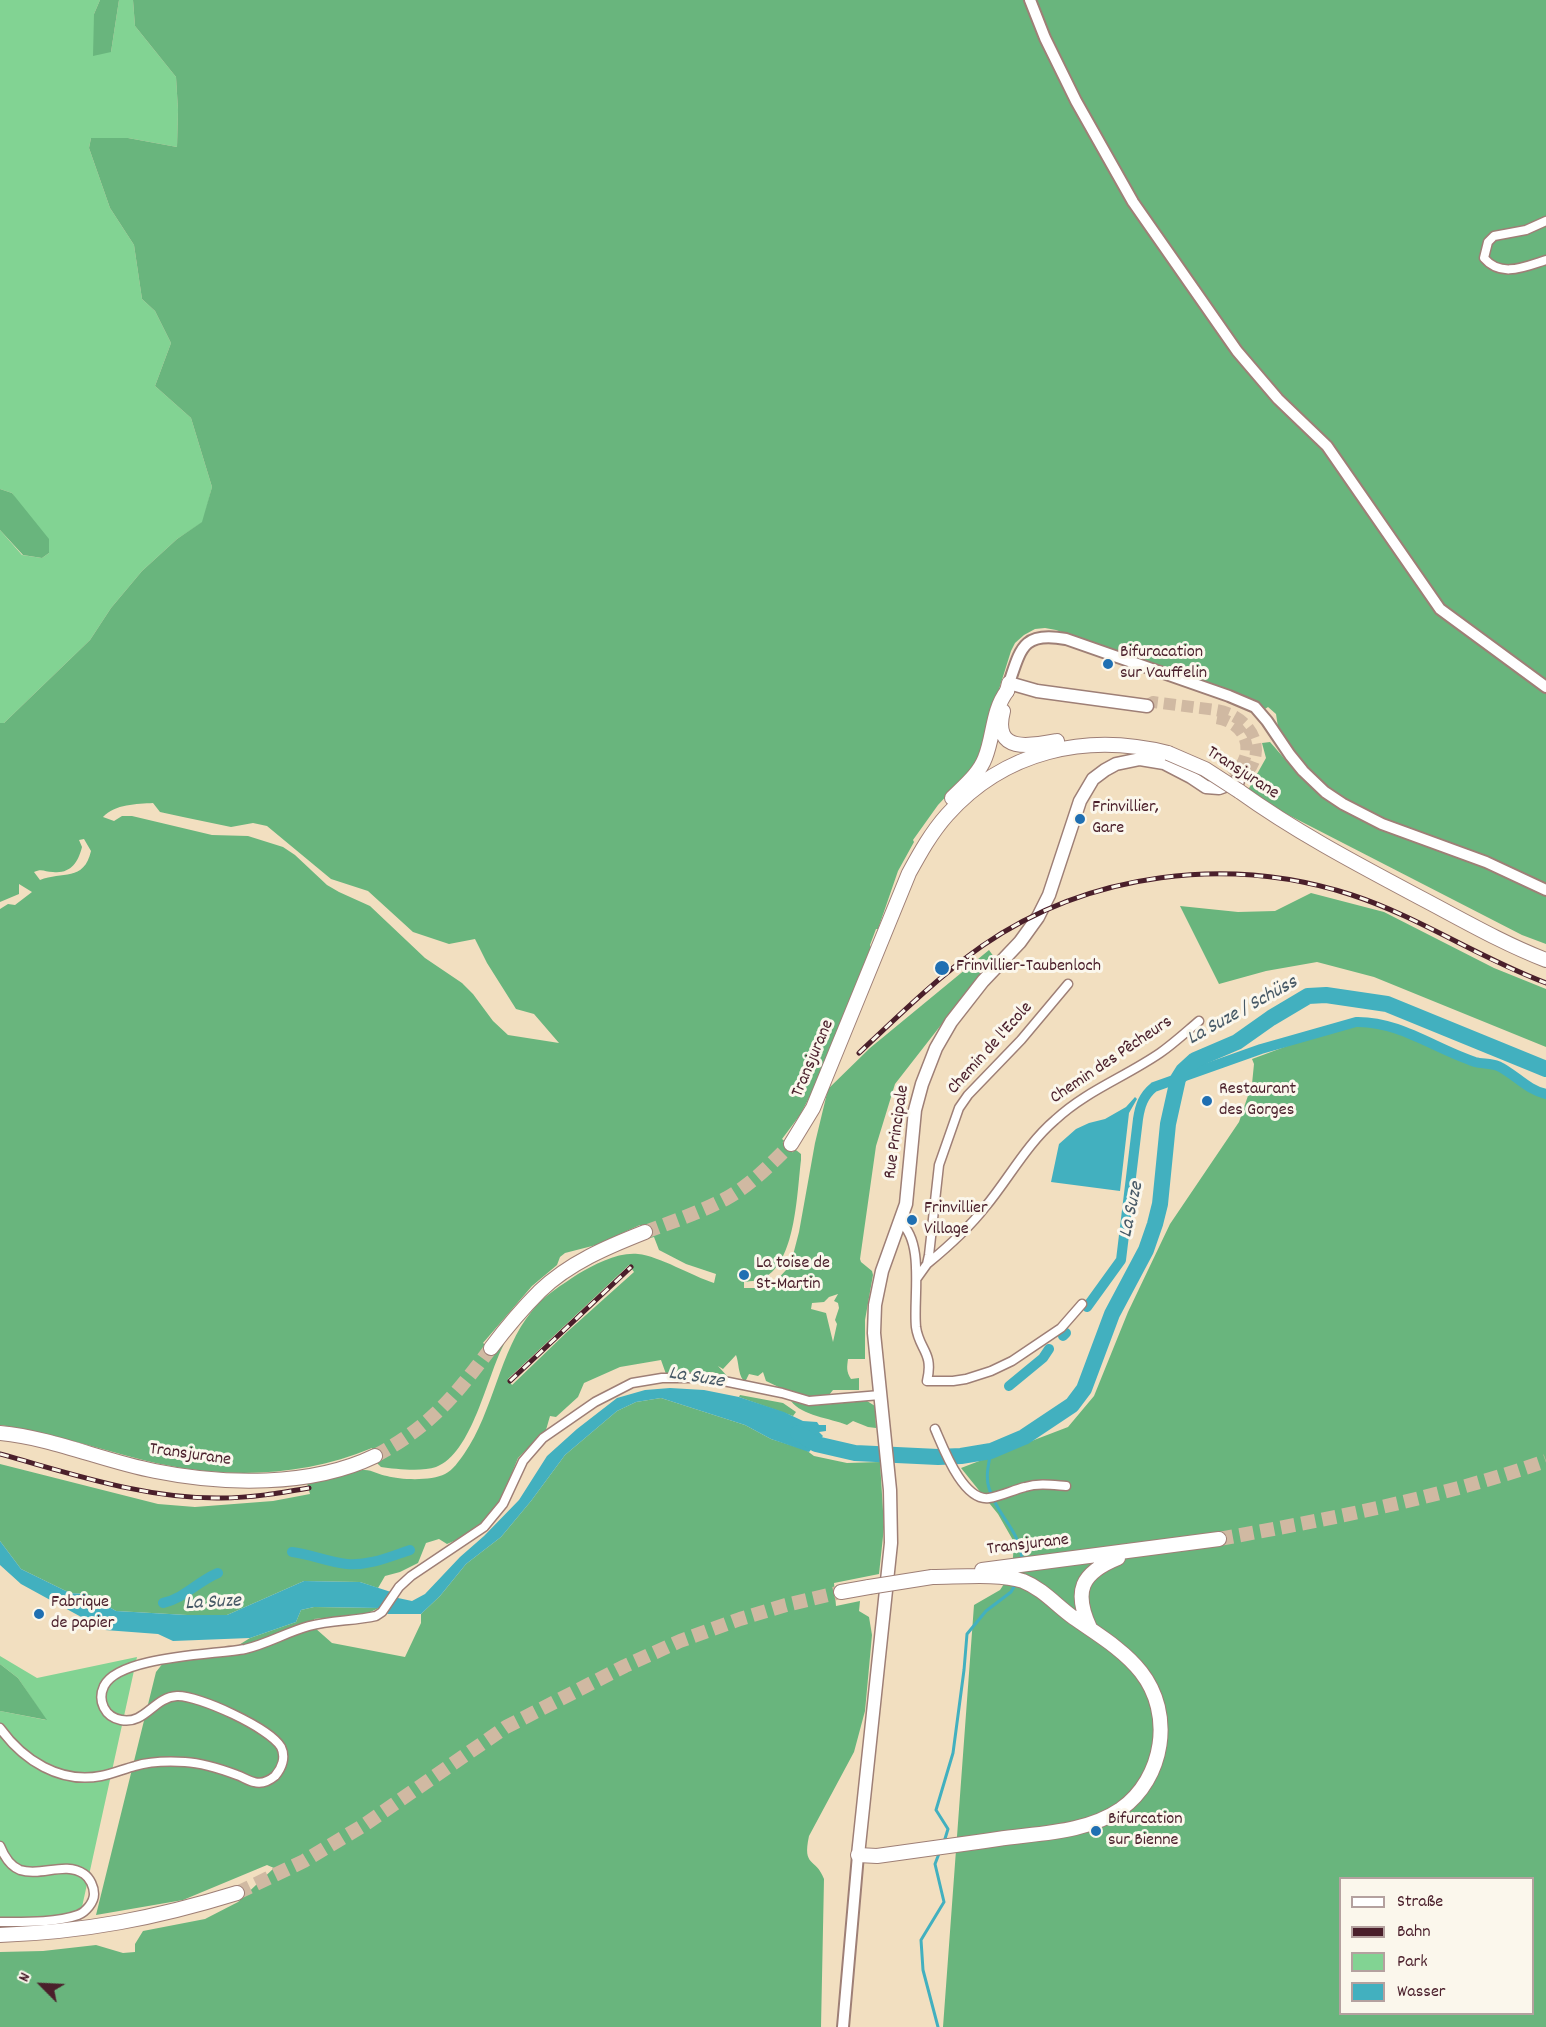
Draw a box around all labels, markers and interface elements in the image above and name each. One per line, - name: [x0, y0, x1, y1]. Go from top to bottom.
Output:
- place label: Bifuracation sur Vauffelin: [1120, 643, 1207, 686]
- marker: Bifuracation sur Vauffelin: [1101, 657, 1115, 671]
- street label: Transjurane: [1202, 743, 1282, 805]
- place label: Frinvillier, Gare: [1092, 798, 1159, 840]
- marker: Frinvillier, Gare: [1073, 812, 1087, 826]
- place label: Frinvillier-Taubenloch: [956, 957, 1101, 979]
- marker: Frinvillier-Taubenloch: [933, 959, 951, 977]
- water label: La Suze / Schüss: [1184, 972, 1302, 1052]
- street label: Chemin de l'Ecole: [944, 998, 1038, 1100]
- street label: Chemin des Pêcheurs: [1047, 1012, 1177, 1110]
- street label: Transjurane: [788, 1017, 840, 1101]
- place label: Restaurant des Gorges: [1219, 1080, 1296, 1122]
- street label: Rue Principale: [881, 1084, 915, 1180]
- marker: Restaurant des Gorges: [1200, 1094, 1214, 1108]
- water label: La Suze: [1115, 1180, 1151, 1240]
- place label: Frinvillier Village: [924, 1199, 988, 1242]
- marker: Frinvillier Village: [905, 1213, 919, 1227]
- place label: La toise de St-Martin: [756, 1254, 830, 1296]
- marker: La toise de St-Martin: [737, 1268, 751, 1282]
- water label: La Suze: [666, 1363, 726, 1395]
- street label: Transjurane: [148, 1440, 232, 1472]
- street label: Transjurane: [986, 1530, 1070, 1562]
- water label: La Suze: [184, 1591, 242, 1617]
- place label: Fabrique de papier: [51, 1593, 114, 1636]
- marker: Fabrique de papier: [32, 1607, 46, 1621]
- place label: Bifurcation sur Bienne: [1108, 1810, 1183, 1852]
- marker: Bifurcation sur Bienne: [1089, 1824, 1103, 1838]
- legend: [1339, 1877, 1534, 2015]
- text: Straße: [1397, 1890, 1443, 1915]
- text: Bahn: [1397, 1920, 1431, 1945]
- text: Park: [1397, 1950, 1428, 1975]
- north arrow: [12, 1955, 72, 2015]
- text: N: [13, 1969, 37, 1986]
- text: Wasser: [1397, 1980, 1446, 2005]

